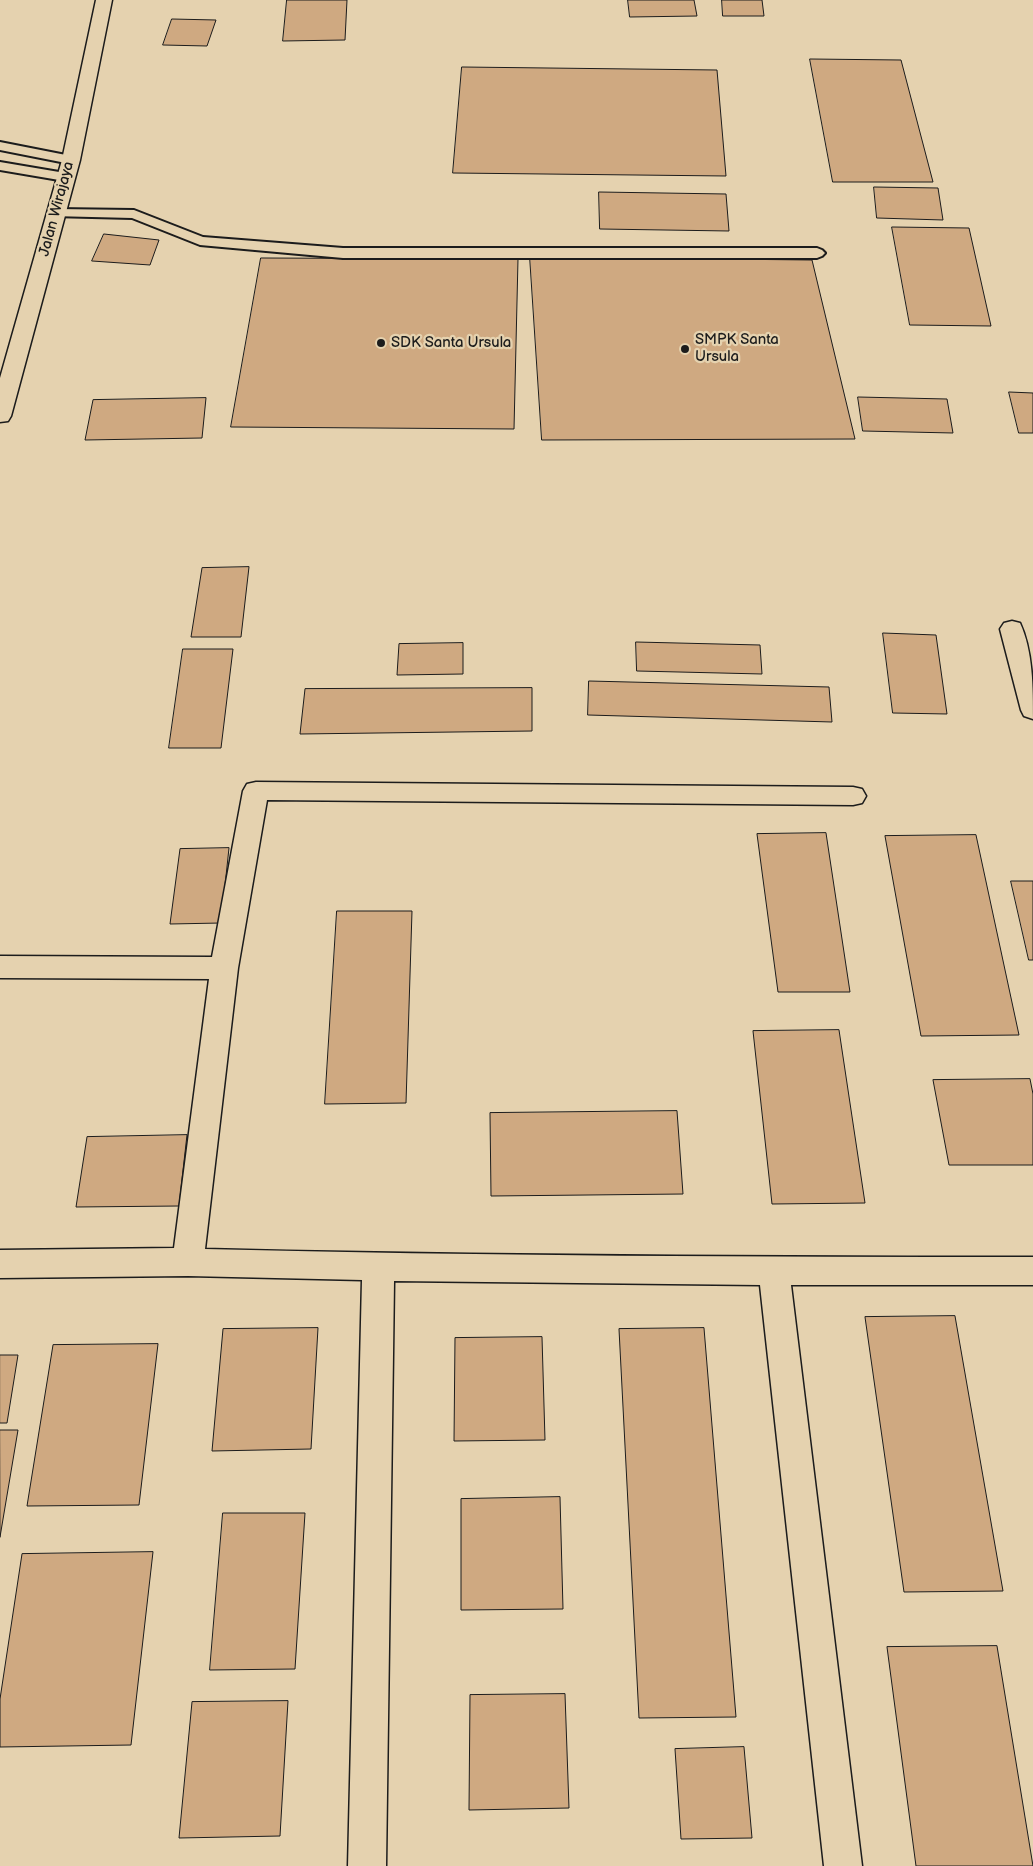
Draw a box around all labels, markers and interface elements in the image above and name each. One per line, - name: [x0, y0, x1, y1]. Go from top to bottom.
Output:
- street label: Jalan Wirajaya: [36, 160, 78, 258]
- place label: SMPK Santa Ursula: [695, 331, 779, 366]
- place label: SDK Santa Ursula: [391, 334, 511, 352]
- marker: SDK Santa Ursula: [375, 337, 387, 349]
- marker: SMPK Santa Ursula: [679, 343, 691, 355]

